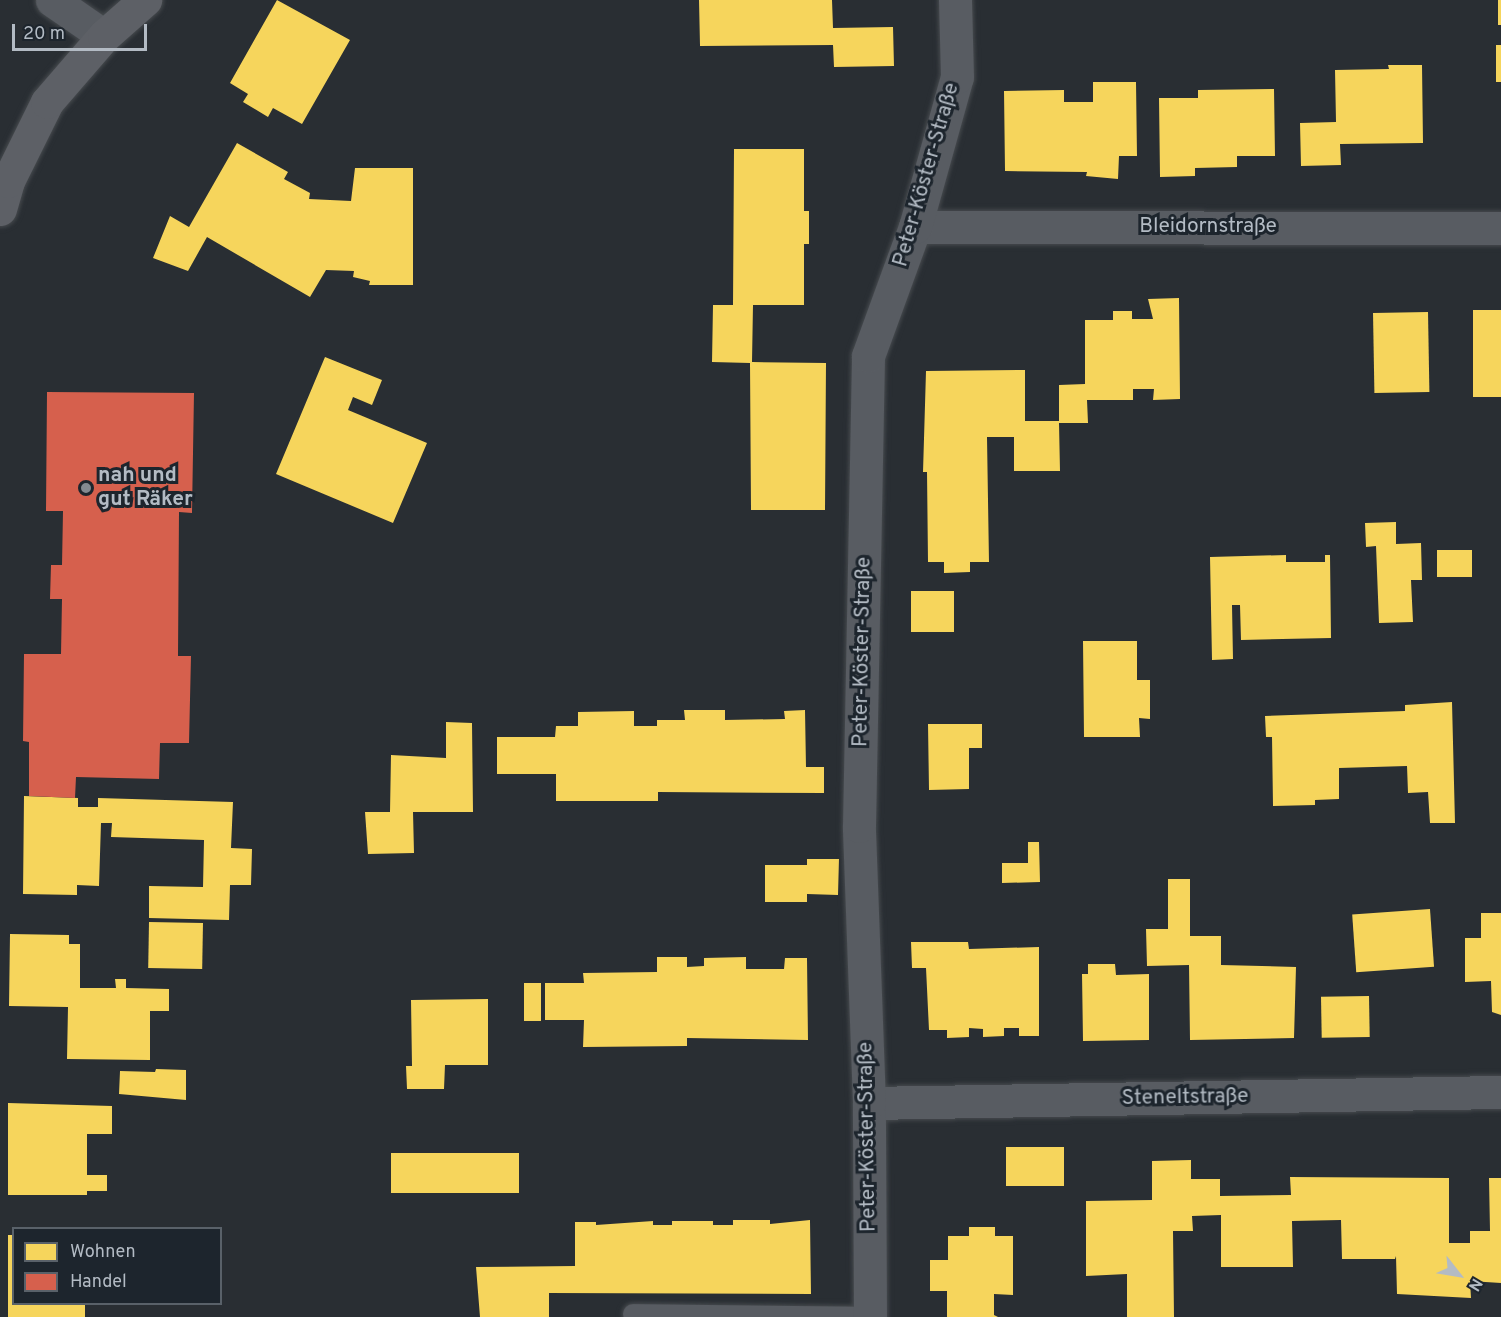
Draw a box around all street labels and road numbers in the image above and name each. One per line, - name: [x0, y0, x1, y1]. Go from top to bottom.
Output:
- street label: Peter-Köster-Straße: [889, 80, 965, 270]
- street label: Bleidornstraße: [1139, 214, 1277, 240]
- street label: Peter-Köster-Straße: [849, 557, 877, 747]
- street label: Peter-Köster-Straße: [854, 1042, 882, 1232]
- street label: Steneltstraße: [1121, 1084, 1249, 1112]

